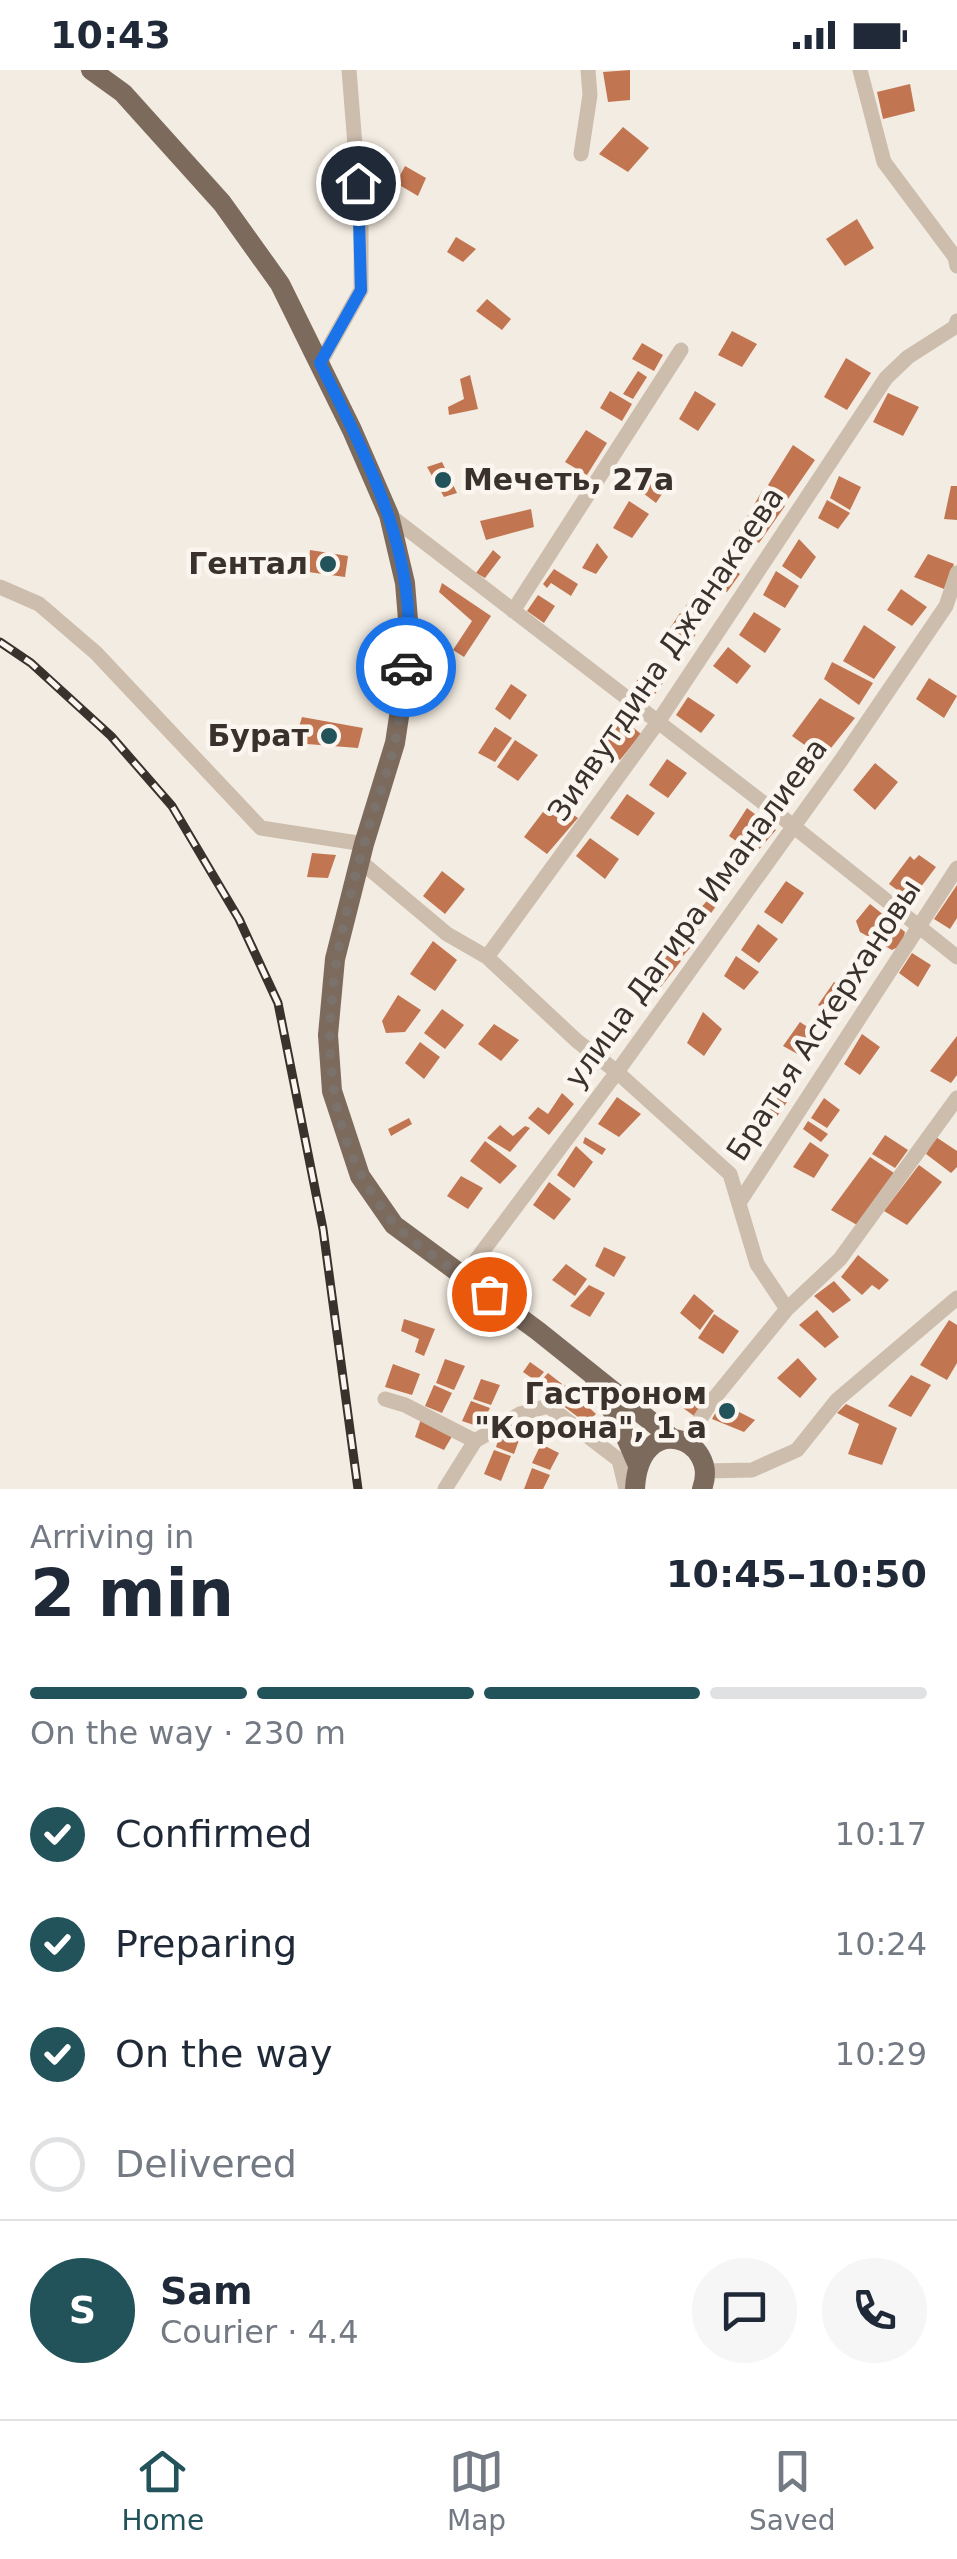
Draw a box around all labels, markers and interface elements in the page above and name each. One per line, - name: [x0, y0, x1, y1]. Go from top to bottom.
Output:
- text: 10:43: [50, 13, 171, 57]
- pin: [316, 141, 401, 226]
- icon: home: [331, 156, 386, 211]
- place label: Мечеть, 27а: [463, 462, 674, 497]
- marker: Мечеть, 27а: [432, 469, 454, 491]
- street label: Зиявутдина Джанакаева: [541, 480, 791, 827]
- place label: Гентал: [188, 546, 308, 581]
- marker: Гентал: [317, 553, 339, 575]
- courier: [356, 617, 456, 717]
- icon: car: [379, 640, 434, 695]
- place label: Бурат: [207, 718, 310, 753]
- marker: Бурат: [318, 725, 340, 747]
- street label: улица Дагира Иманалиева: [557, 731, 834, 1094]
- street label: Братья Аскерхановы: [719, 872, 928, 1167]
- pin: [447, 1252, 532, 1337]
- icon: bag: [462, 1267, 517, 1322]
- place label: Гастроном "Корона", 1 а: [474, 1376, 707, 1445]
- marker: Гастроном "Корона", 1 а: [716, 1400, 738, 1422]
- text: Arriving in: [30, 1518, 194, 1556]
- text: 10:45–10:50: [666, 1552, 927, 1596]
- text: 2 min: [30, 1556, 234, 1631]
- text: On the way · 230 m: [30, 1714, 346, 1752]
- icon: check: [30, 1807, 85, 1862]
- text: Confirmed: [115, 1812, 312, 1856]
- text: 10:17: [835, 1815, 927, 1853]
- icon: check: [30, 1917, 85, 1972]
- text: Preparing: [115, 1922, 297, 1966]
- text: 10:24: [835, 1925, 927, 1963]
- icon: check: [30, 2027, 85, 2082]
- text: On the way: [115, 2032, 332, 2076]
- text: 10:29: [835, 2035, 927, 2073]
- text: Delivered: [115, 2142, 297, 2186]
- button: chat: [692, 2258, 797, 2363]
- button: phone: [822, 2258, 927, 2363]
- text: Sam: [160, 2269, 253, 2313]
- text: S: [69, 2288, 96, 2332]
- text: Courier · 4.4: [160, 2313, 359, 2351]
- tab: Home: [121, 2444, 204, 2537]
- tab: Map: [447, 2444, 506, 2537]
- tab: Saved: [749, 2444, 836, 2537]

